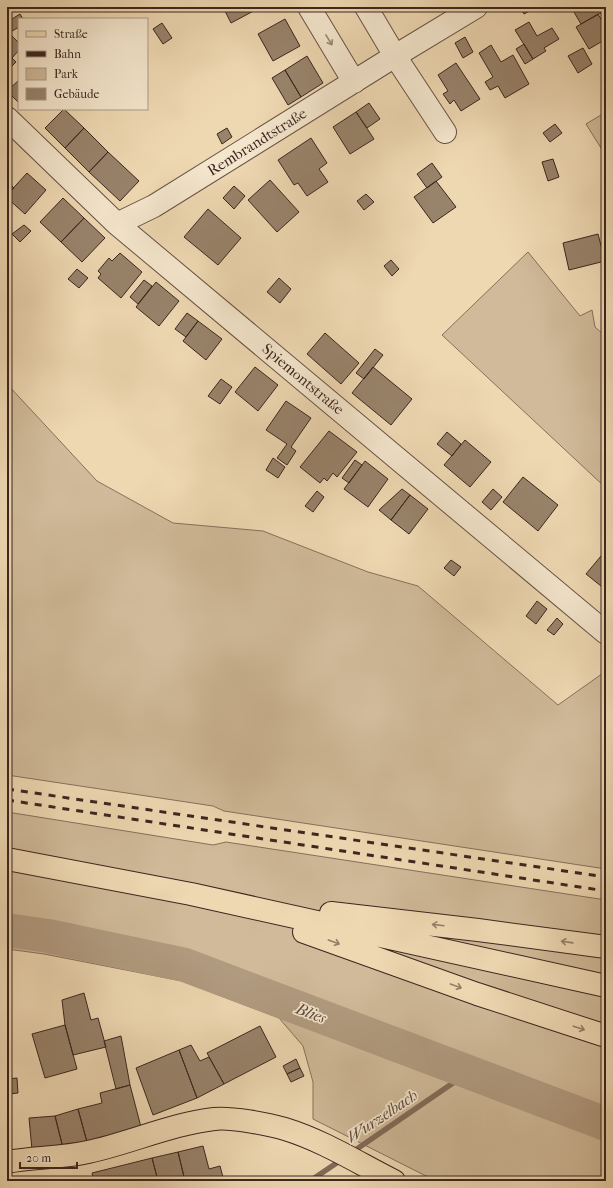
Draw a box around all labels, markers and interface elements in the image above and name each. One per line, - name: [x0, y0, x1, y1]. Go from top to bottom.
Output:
- legend: [18, 18, 148, 110]
- text: Straße: [54, 27, 88, 41]
- one-way arrow: [325, 34, 333, 45]
- text: Bahn: [54, 47, 81, 61]
- text: Park: [54, 67, 79, 81]
- text: Gebäude: [54, 87, 99, 101]
- street label: Rembrandtstraße: [204, 104, 310, 180]
- street label: Spiemontstraße: [258, 340, 348, 419]
- one-way arrow: [432, 922, 445, 929]
- one-way arrow: [561, 938, 574, 946]
- one-way arrow: [327, 939, 339, 947]
- one-way arrow: [450, 983, 462, 991]
- water label: Blies: [292, 998, 330, 1028]
- one-way arrow: [573, 1024, 585, 1032]
- water label: Wurzelbach: [343, 1085, 421, 1147]
- scale bar: [20, 1144, 77, 1170]
- text: 20 m: [26, 1151, 51, 1165]

